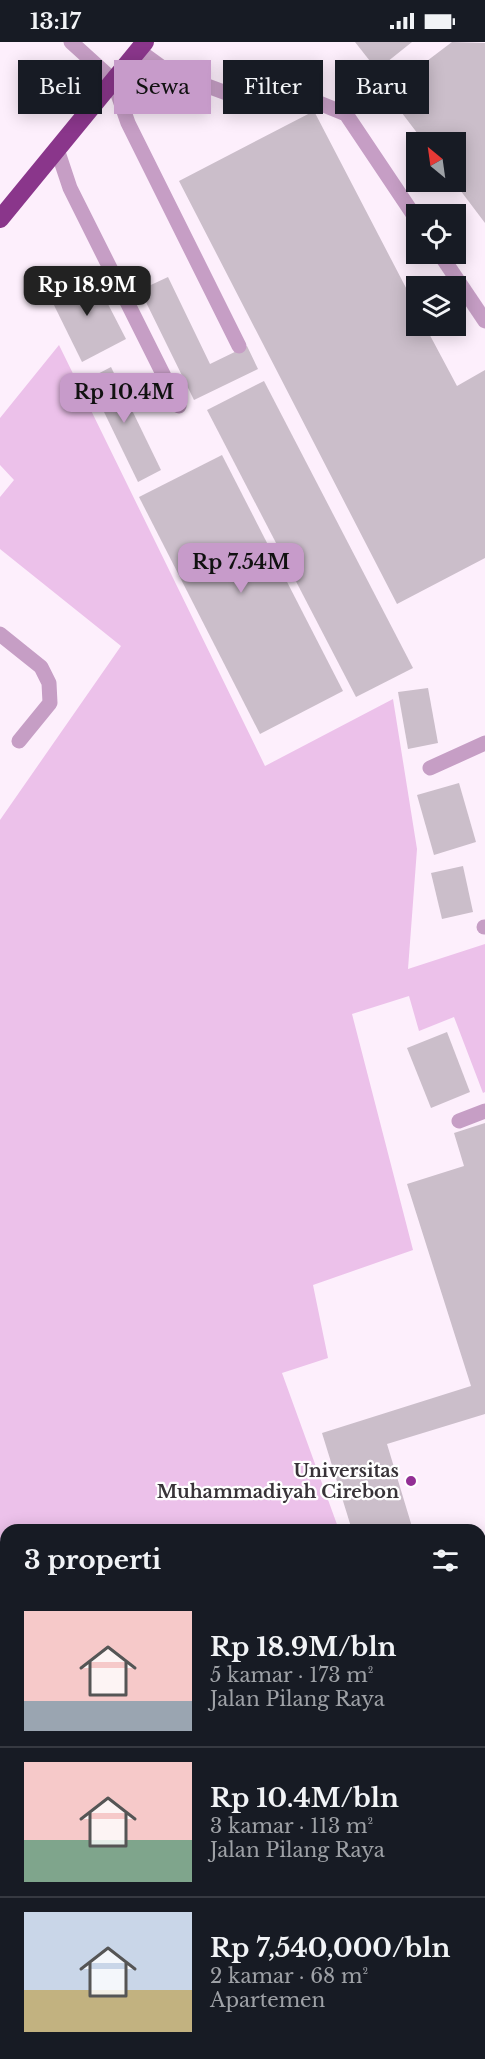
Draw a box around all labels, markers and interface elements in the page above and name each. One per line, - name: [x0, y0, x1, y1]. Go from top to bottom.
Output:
- text: 13:17: [30, 8, 81, 35]
- chip: Beli: [18, 60, 102, 114]
- chip: Sewa: [114, 60, 211, 114]
- chip: Filter: [223, 60, 323, 114]
- chip: Baru: [335, 60, 429, 114]
- north arrow: [406, 132, 466, 192]
- map controls: [406, 132, 466, 336]
- button: locate: [406, 204, 466, 264]
- pin: Rp 18.9M: [25, 266, 149, 317]
- text: Rp 18.9M: [38, 273, 136, 297]
- button: layers: [406, 276, 466, 336]
- pin: Rp 10.4M: [62, 373, 186, 424]
- text: Rp 10.4M: [74, 380, 174, 404]
- pin: Rp 7.54M: [179, 543, 303, 594]
- text: Rp 7.54M: [192, 550, 290, 574]
- place label: Universitas Muhammadiyah Cirebon: [157, 1460, 399, 1503]
- marker: Universitas Muhammadiyah Cirebon: [404, 1474, 418, 1488]
- text: 3 properti: [24, 1544, 161, 1576]
- icon: filters: [429, 1544, 462, 1577]
- text: Rp 18.9M/bln: [210, 1631, 397, 1663]
- icon: home: [72, 1635, 144, 1707]
- text: 5 kamar · 173 m²: [210, 1663, 373, 1687]
- text: Jalan Pilang Raya: [210, 1687, 385, 1711]
- text: Rp 10.4M/bln: [210, 1782, 399, 1814]
- icon: home: [72, 1786, 144, 1858]
- text: 3 kamar · 113 m²: [210, 1814, 373, 1838]
- text: Jalan Pilang Raya: [210, 1838, 385, 1862]
- text: Rp 7,540,000/bln: [210, 1932, 450, 1964]
- icon: home: [72, 1936, 144, 2008]
- text: 2 kamar · 68 m²: [210, 1964, 368, 1988]
- text: Apartemen: [210, 1988, 325, 2012]

